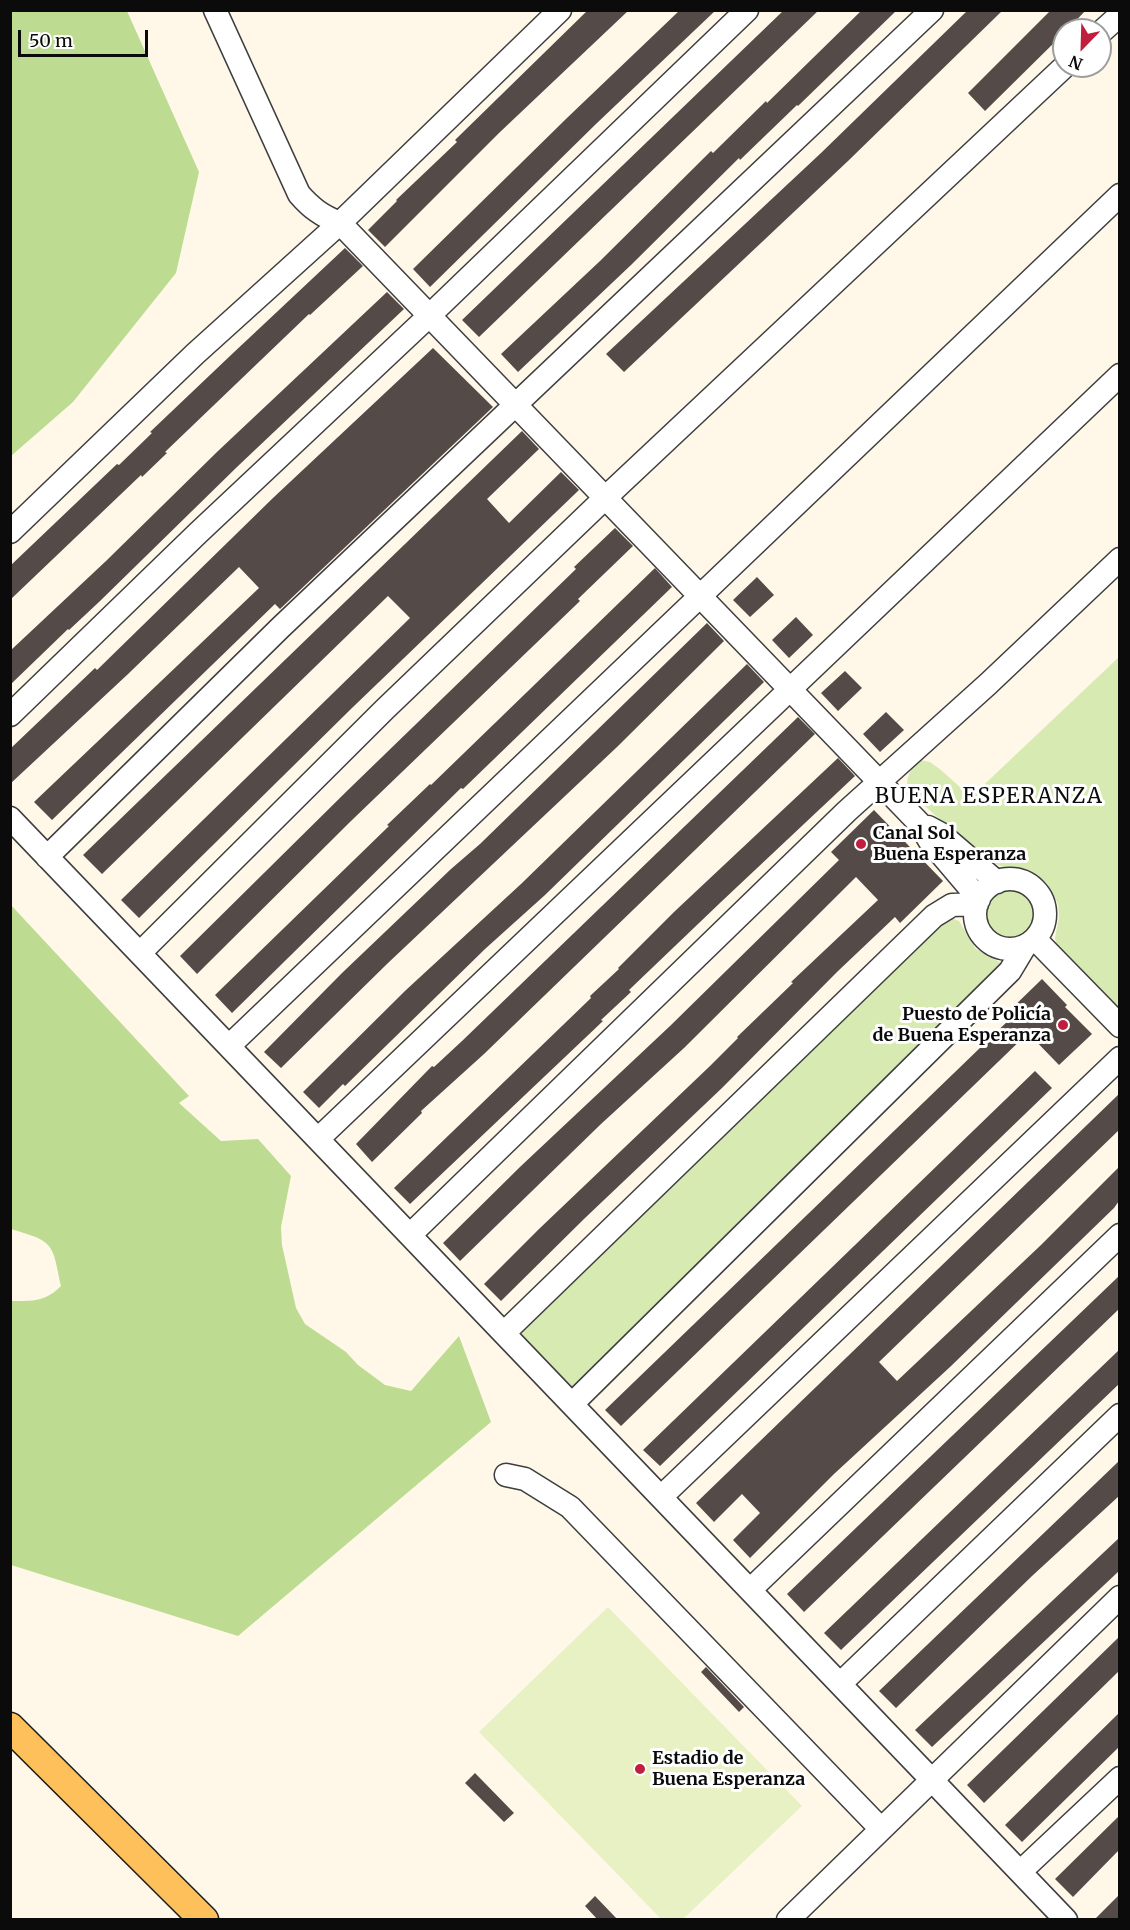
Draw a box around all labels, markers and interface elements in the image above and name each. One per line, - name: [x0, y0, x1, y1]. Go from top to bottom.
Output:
- scale bar: [21, 18, 152, 56]
- north arrow: [1052, 18, 1112, 78]
- text: 50 m: [29, 29, 73, 52]
- text: N: [1066, 51, 1085, 74]
- district label: BUENA ESPERANZA: [875, 784, 1103, 810]
- place label: Canal Sol Buena Esperanza: [873, 823, 1026, 866]
- marker: Canal Sol Buena Esperanza: [854, 837, 868, 851]
- place label: Puesto de Policía de Buena Esperanza: [872, 1004, 1051, 1046]
- marker: Puesto de Policía de Buena Esperanza: [1056, 1018, 1070, 1032]
- place label: Estadio de Buena Esperanza: [652, 1748, 805, 1790]
- marker: Estadio de Buena Esperanza: [633, 1762, 647, 1776]

